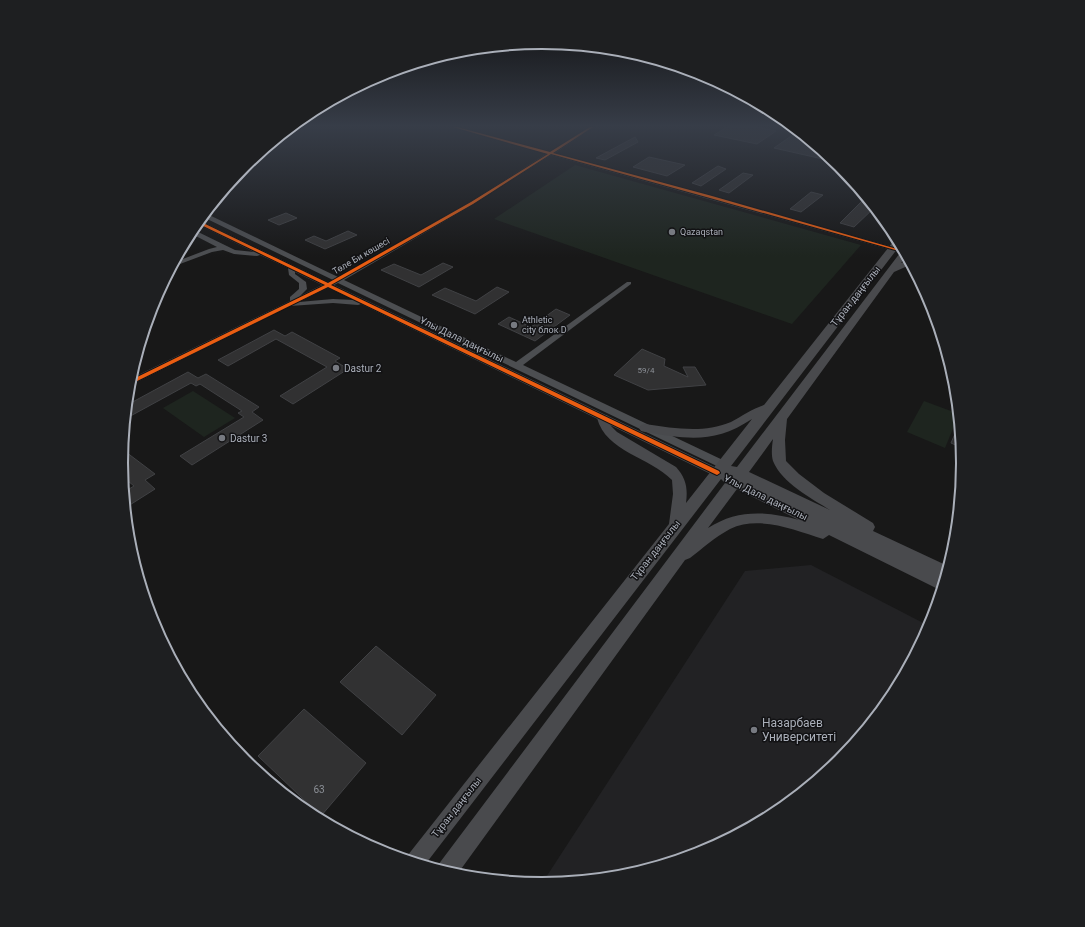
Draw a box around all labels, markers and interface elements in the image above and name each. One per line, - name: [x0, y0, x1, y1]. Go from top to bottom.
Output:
- marker: Qazaqstan: [667, 227, 677, 237]
- place label: Qazaqstan: [680, 227, 723, 237]
- street label: Төле Би көшесі: [331, 236, 391, 276]
- street label: Тұран даңғылы: [828, 264, 882, 329]
- street label: Ұлы Дала даңғылы: [418, 314, 505, 364]
- place label: Athletic city блок D: [522, 315, 567, 335]
- marker: Athletic city блок D: [509, 320, 519, 330]
- marker: Dastur 2: [331, 363, 341, 373]
- place label: Dastur 2: [344, 363, 382, 374]
- house number: 59/4: [638, 366, 655, 375]
- marker: Dastur 3: [217, 433, 227, 443]
- place label: Dastur 3: [230, 433, 267, 444]
- street label: Ұлы Дала даңғылы: [722, 472, 809, 522]
- street label: Тұран даңғылы: [628, 518, 682, 583]
- place label: Назарбаев Университеті: [762, 716, 836, 744]
- marker: Назарбаев Университеті: [749, 725, 759, 735]
- street label: Тұран даңғылы: [429, 775, 483, 840]
- house number: 63: [313, 784, 325, 795]

